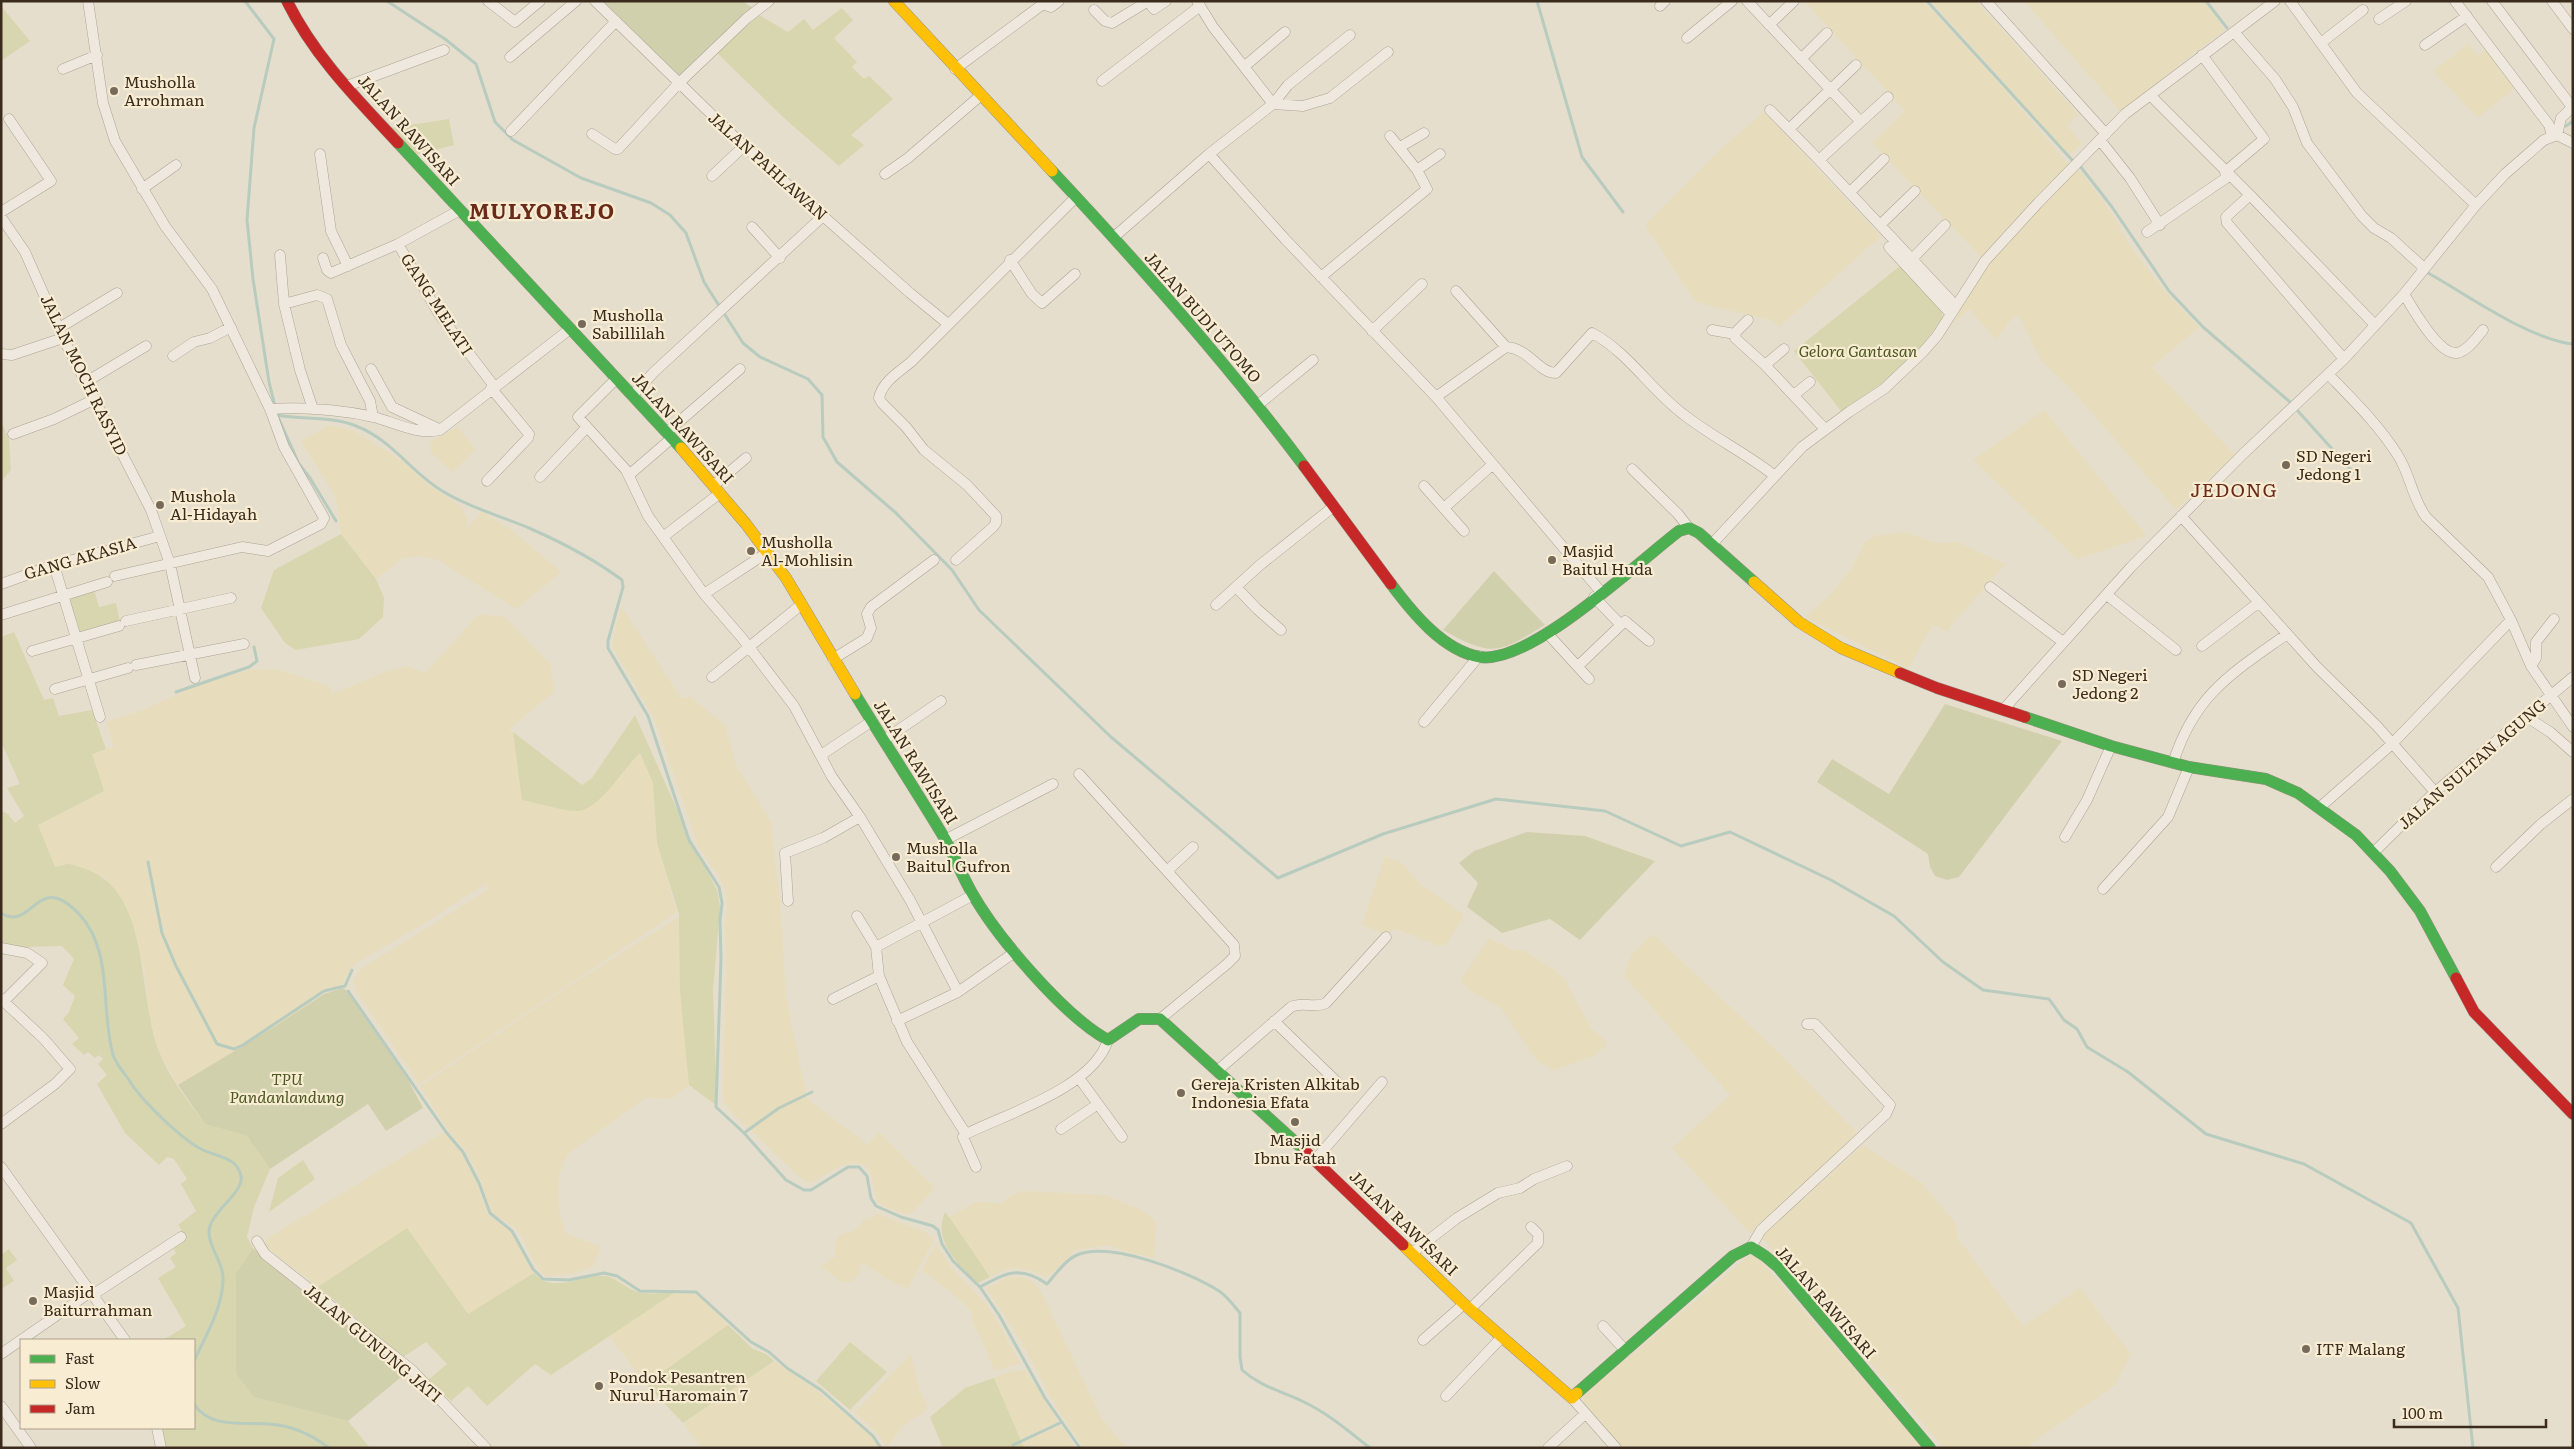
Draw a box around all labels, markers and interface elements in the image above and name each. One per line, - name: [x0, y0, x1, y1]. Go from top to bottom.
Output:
- street label: JALAN RAWISARI: [353, 68, 467, 191]
- place label: Musholla Arrohman: [124, 69, 205, 111]
- marker: Musholla Arrohman: [108, 85, 120, 97]
- street label: JALAN PAHLAWAN: [704, 105, 834, 225]
- district label: MULYOREJO: [469, 194, 615, 225]
- street label: JALAN BUDI UTOMO: [1140, 245, 1268, 388]
- street label: GANG MELATI: [396, 248, 480, 359]
- street label: JALAN MOCH RASYID: [35, 290, 134, 459]
- place label: Musholla Sabillilah: [592, 302, 666, 344]
- marker: Musholla Sabillilah: [576, 318, 588, 330]
- park label: Gelora Gantasan: [1799, 338, 1918, 362]
- street label: JALAN RAWISARI: [627, 366, 741, 489]
- place label: SD Negeri Jedong 1: [2296, 443, 2372, 485]
- marker: SD Negeri Jedong 1: [2280, 459, 2292, 471]
- district label: JEDONG: [2190, 475, 2278, 503]
- place label: Mushola Al-Hidayah: [170, 483, 258, 525]
- marker: Mushola Al-Hidayah: [154, 499, 166, 511]
- place label: Musholla Al-Mohlisin: [761, 529, 853, 571]
- street label: GANG AKASIA: [21, 530, 139, 585]
- place label: Masjid Baitul Huda: [1562, 538, 1653, 580]
- marker: Musholla Al-Mohlisin: [745, 545, 757, 557]
- marker: Masjid Baitul Huda: [1546, 554, 1558, 566]
- place label: SD Negeri Jedong 2: [2072, 662, 2148, 704]
- marker: SD Negeri Jedong 2: [2056, 678, 2068, 690]
- street label: JALAN SULTAN AGUNG: [2392, 692, 2551, 834]
- street label: JALAN RAWISARI: [869, 694, 965, 829]
- place label: Musholla Baitul Gufron: [906, 835, 1011, 877]
- marker: Musholla Baitul Gufron: [890, 851, 902, 863]
- park label: TPU Pandanlandung: [229, 1066, 345, 1108]
- place label: Gereja Kristen Alkitab Indonesia Efata: [1191, 1071, 1360, 1113]
- marker: Gereja Kristen Alkitab Indonesia Efata: [1175, 1087, 1187, 1099]
- marker: Masjid Ibnu Fatah: [1289, 1116, 1301, 1128]
- place label: Masjid Ibnu Fatah: [1254, 1127, 1337, 1169]
- street label: JALAN RAWISARI: [1345, 1164, 1465, 1281]
- street label: JALAN RAWISARI: [1771, 1239, 1883, 1363]
- street label: JALAN GUNUNG JATI: [299, 1277, 448, 1407]
- place label: Masjid Baiturrahman: [43, 1279, 153, 1321]
- marker: Masjid Baiturrahman: [27, 1295, 39, 1307]
- place label: ITF Malang: [2316, 1336, 2405, 1360]
- legend: [20, 1339, 195, 1429]
- marker: ITF Malang: [2300, 1343, 2312, 1355]
- text: Fast: [65, 1346, 94, 1369]
- place label: Pondok Pesantren Nurul Haromain 7: [609, 1364, 748, 1406]
- text: Slow: [65, 1371, 100, 1394]
- marker: Pondok Pesantren Nurul Haromain 7: [593, 1380, 605, 1392]
- text: Jam: [65, 1396, 96, 1419]
- scale bar: [2394, 1396, 2546, 1428]
- text: 100 m: [2402, 1401, 2443, 1424]

